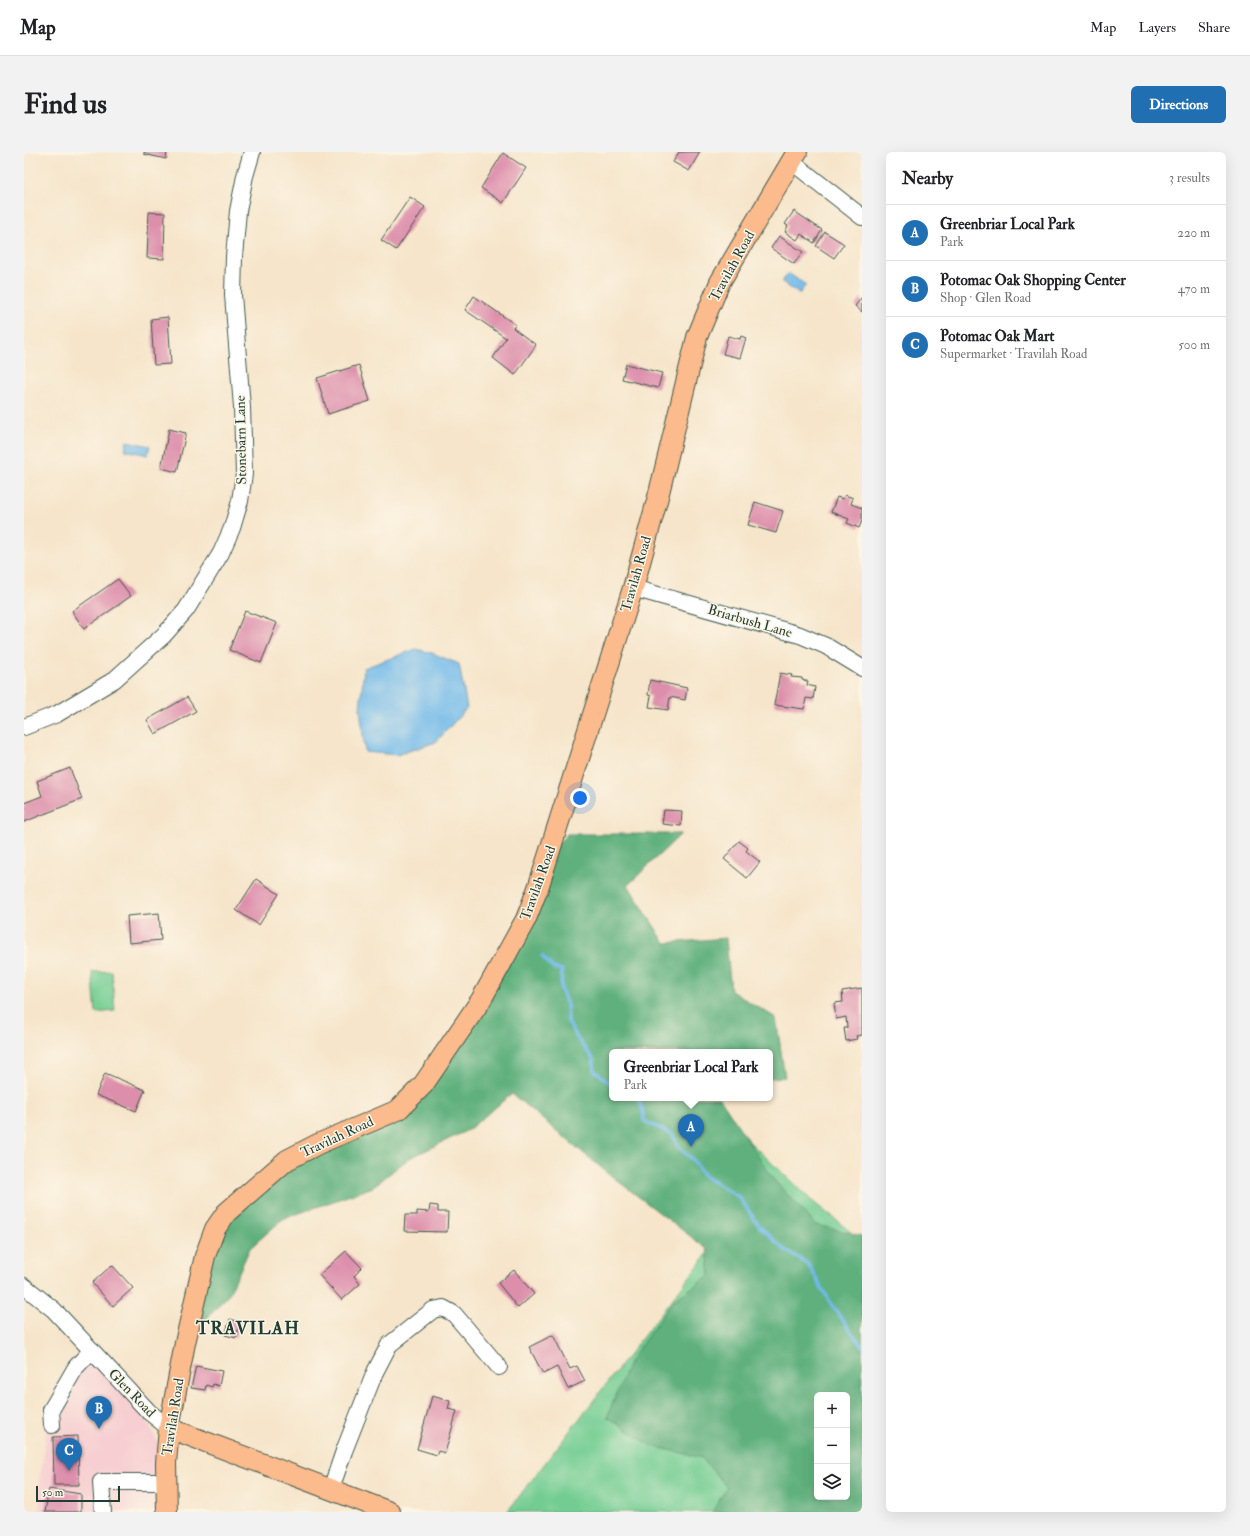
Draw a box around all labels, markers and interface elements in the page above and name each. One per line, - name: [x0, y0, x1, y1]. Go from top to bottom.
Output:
- text: Map: [20, 16, 56, 40]
- text: Map: [1090, 19, 1116, 36]
- text: Layers: [1138, 19, 1176, 36]
- text: Share: [1198, 19, 1230, 36]
- button: Directions: [1131, 86, 1226, 123]
- text: Find us: [24, 87, 107, 122]
- text: Nearby: [902, 168, 953, 189]
- text: 3 results: [1169, 170, 1210, 186]
- text: Greenbriar Local Park: [940, 215, 1075, 234]
- text: A: [911, 225, 919, 241]
- text: 220 m: [1177, 225, 1210, 241]
- street label: Travilah Road: [706, 228, 758, 304]
- text: Park: [940, 234, 964, 250]
- text: Potomac Oak Shopping Center: [940, 271, 1126, 290]
- text: B: [911, 281, 919, 297]
- text: 470 m: [1178, 281, 1210, 297]
- text: Shop · Glen Road: [940, 290, 1031, 306]
- text: Potomac Oak Mart: [940, 327, 1054, 346]
- text: C: [910, 337, 920, 353]
- text: 500 m: [1178, 337, 1210, 353]
- text: Supermarket · Travilah Road: [940, 346, 1087, 362]
- street label: Stonebarn Lane: [232, 395, 250, 485]
- street label: Travilah Road: [617, 534, 655, 614]
- street label: Briarbush Lane: [706, 601, 794, 641]
- your location: [570, 788, 590, 808]
- street label: Travilah Road: [517, 843, 559, 923]
- popup: [609, 1049, 773, 1101]
- text: Greenbriar Local Park: [624, 1058, 758, 1077]
- text: Park: [624, 1077, 647, 1093]
- street label: Travilah Road: [298, 1113, 376, 1161]
- pin: A: [678, 1114, 704, 1147]
- district label: TRAVILAH: [195, 1317, 300, 1340]
- street label: Glen Road: [105, 1365, 159, 1421]
- street label: Travilah Road: [158, 1377, 188, 1457]
- map controls: [814, 1392, 850, 1500]
- button: +: [814, 1392, 850, 1428]
- pin: B: [86, 1396, 112, 1429]
- button: −: [814, 1428, 850, 1464]
- pin: C: [56, 1438, 82, 1471]
- button: layers: [814, 1464, 850, 1500]
- scale bar: [36, 1484, 120, 1503]
- text: 50 m: [42, 1486, 63, 1499]

